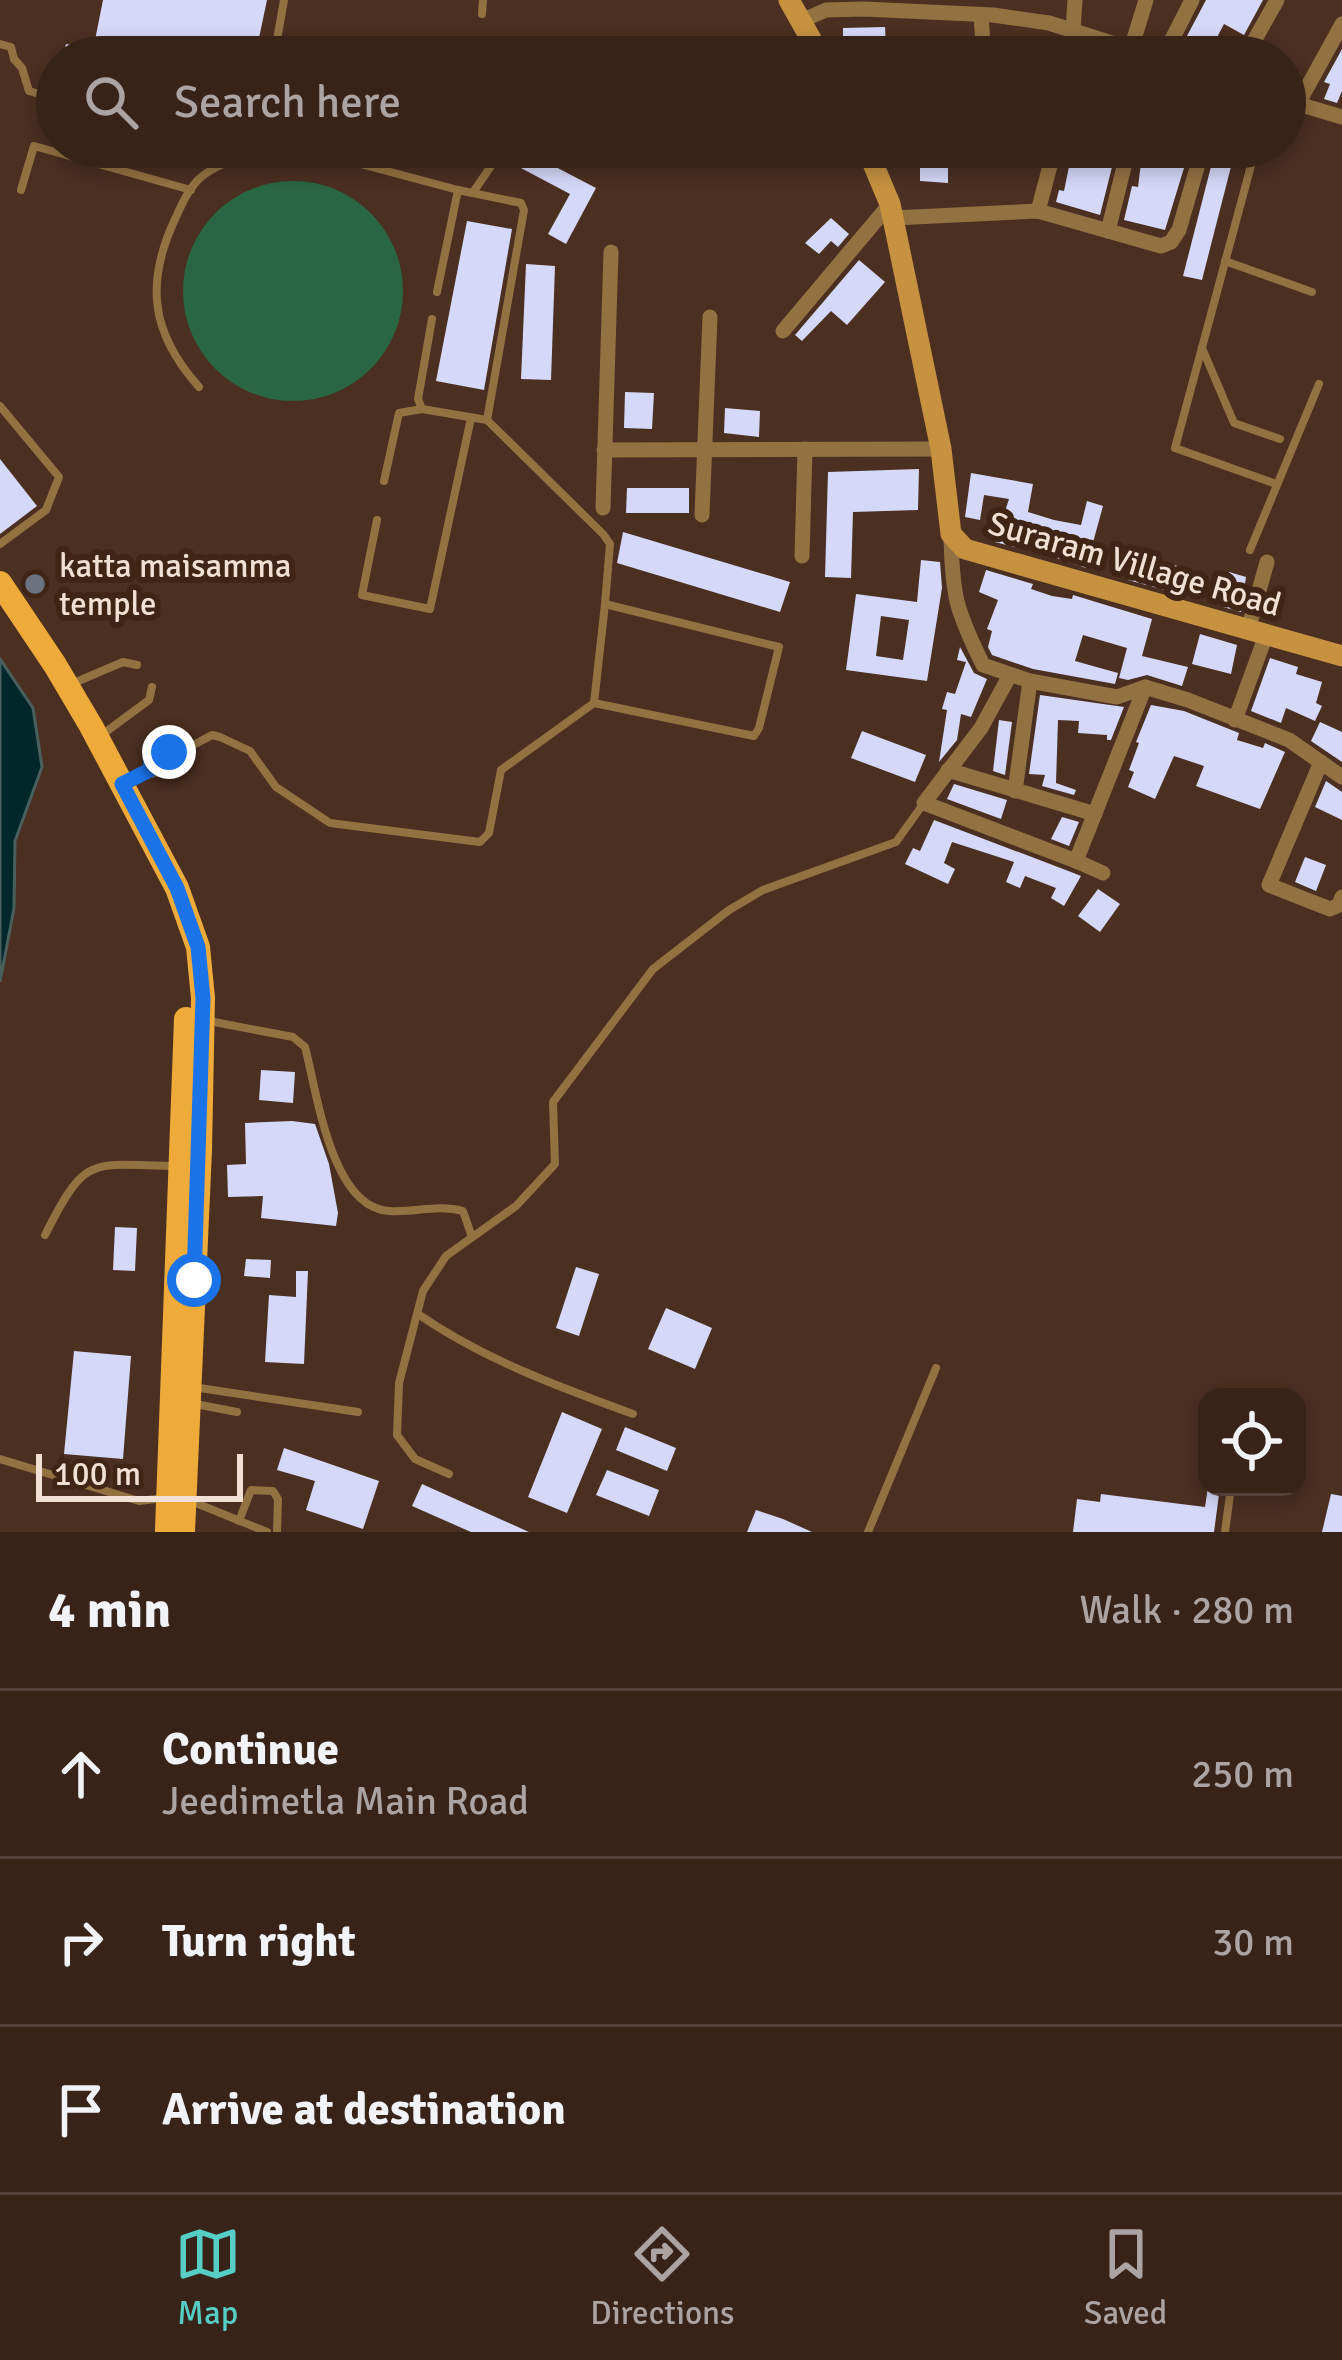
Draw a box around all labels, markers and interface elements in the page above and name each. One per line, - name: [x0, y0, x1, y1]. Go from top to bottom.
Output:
- search box: [36, 36, 1306, 168]
- icon: search: [78, 69, 144, 135]
- text: Search here: [174, 75, 401, 130]
- street label: Suraram Village Road: [983, 503, 1286, 626]
- place label: katta maisamma temple: [59, 546, 292, 625]
- marker: katta maisamma temple: [22, 571, 48, 597]
- route end: [142, 725, 196, 779]
- route start: [167, 1253, 221, 1307]
- map controls: [1198, 1388, 1306, 1496]
- button: locate: [1198, 1388, 1306, 1496]
- scale bar: [36, 1448, 243, 1501]
- text: 100 m: [54, 1454, 141, 1495]
- text: 4 min: [48, 1579, 171, 1642]
- text: Walk · 280 m: [1080, 1586, 1294, 1634]
- text: Continue: [162, 1722, 339, 1777]
- icon: ahead: [48, 1741, 114, 1807]
- text: 250 m: [1191, 1750, 1294, 1798]
- text: Jeedimetla Main Road: [162, 1777, 529, 1825]
- icon: right: [48, 1909, 114, 1975]
- text: Turn right: [162, 1914, 356, 1969]
- text: 30 m: [1212, 1918, 1294, 1966]
- icon: arrive: [48, 2077, 114, 2143]
- text: Arrive at destination: [162, 2082, 566, 2137]
- tab: Map: [175, 2221, 241, 2334]
- tab: Directions: [590, 2221, 735, 2334]
- tab: Saved: [1084, 2221, 1167, 2334]

